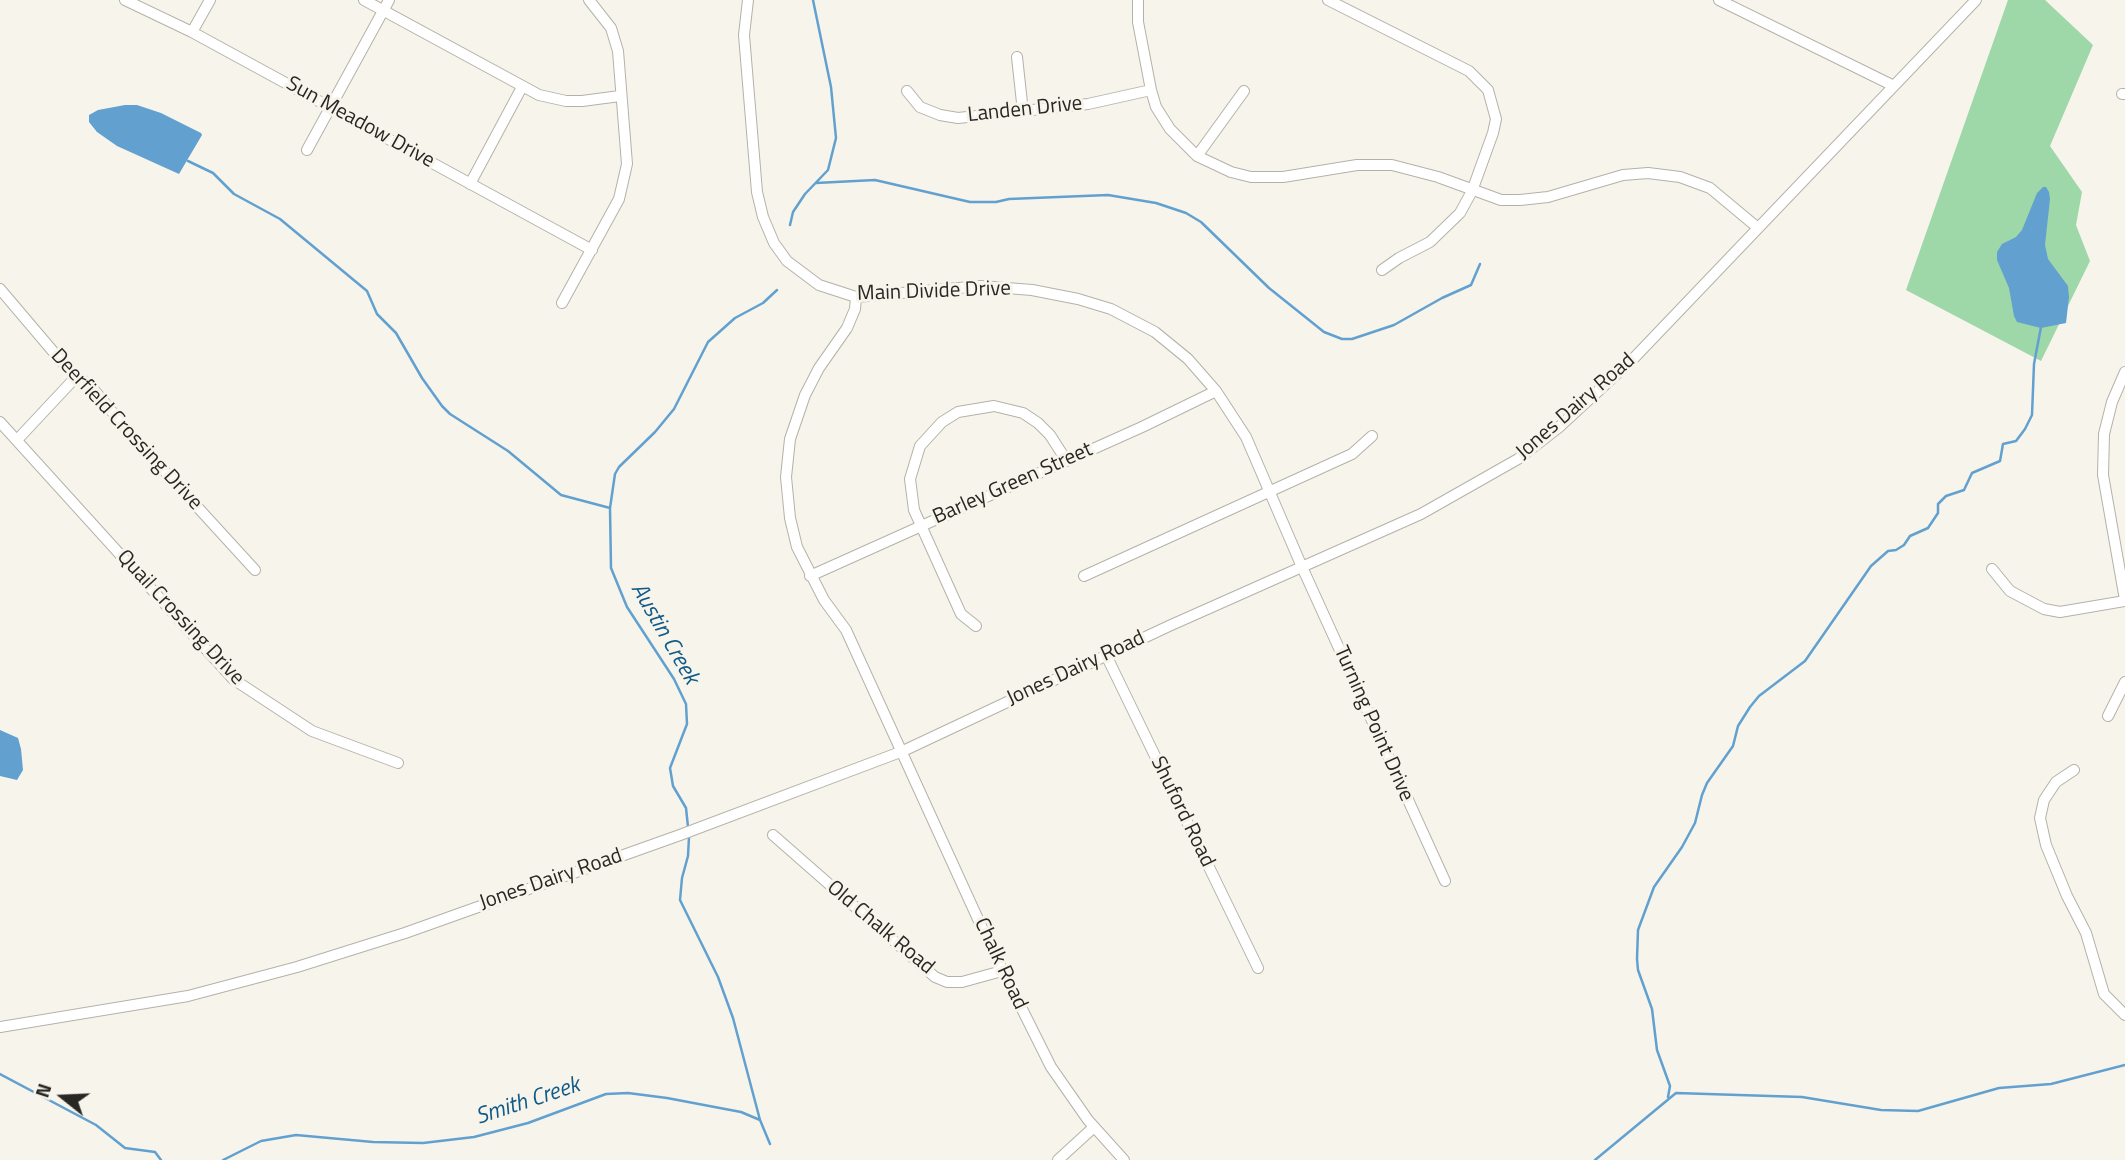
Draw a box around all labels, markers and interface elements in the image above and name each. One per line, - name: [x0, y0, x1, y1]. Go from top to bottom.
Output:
- street label: Sun Meadow Drive: [281, 72, 439, 174]
- street label: Landen Drive: [966, 91, 1084, 129]
- street label: Main Divide Drive: [857, 277, 1011, 307]
- street label: Deerfield Crossing Drive: [45, 344, 207, 516]
- street label: Jones Dairy Road: [1511, 348, 1641, 466]
- street label: Barley Green Street: [929, 438, 1097, 530]
- street label: Quail Crossing Drive: [111, 545, 249, 691]
- water label: Austin Creek: [624, 578, 704, 690]
- street label: Jones Dairy Road: [1003, 626, 1149, 712]
- street label: Turning Point Drive: [1327, 642, 1419, 806]
- street label: Shuford Road: [1144, 753, 1220, 871]
- street label: Jones Dairy Road: [476, 844, 626, 916]
- street label: Old Chalk Road: [821, 876, 939, 980]
- street label: Chalk Road: [968, 914, 1032, 1014]
- north arrow: [28, 1062, 98, 1132]
- water label: Smith Creek: [472, 1072, 584, 1132]
- text: N: [27, 1080, 58, 1101]

